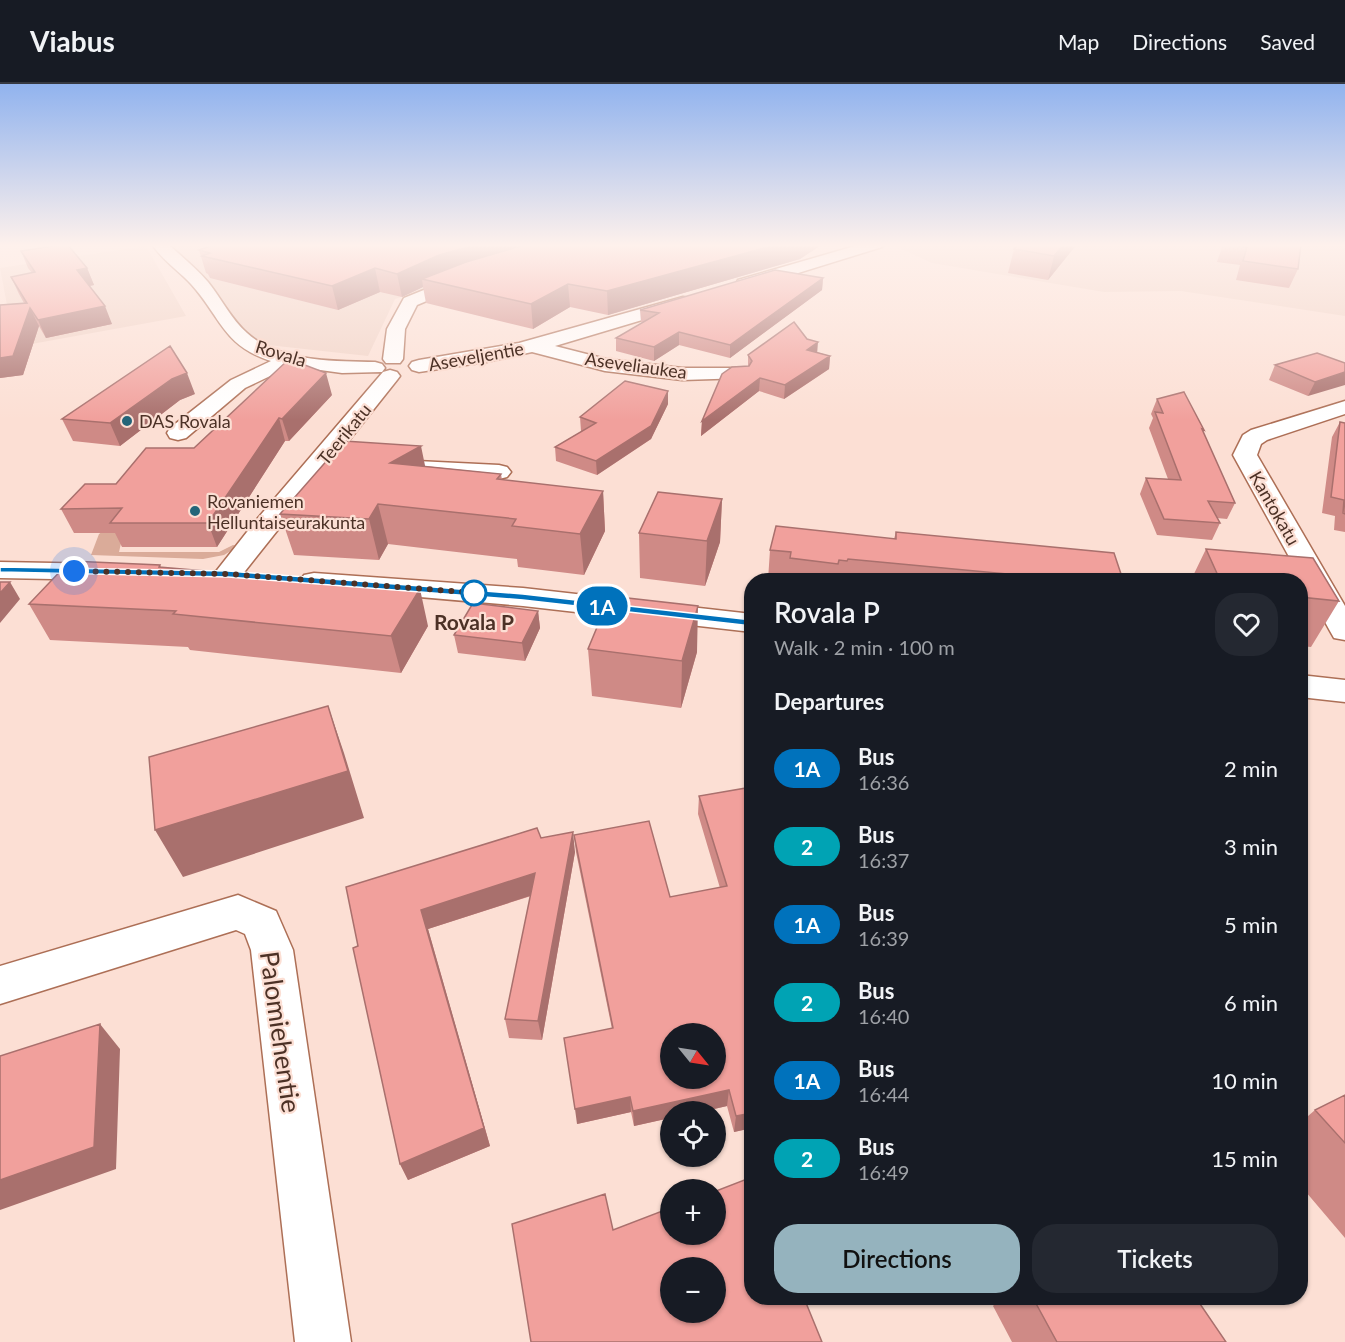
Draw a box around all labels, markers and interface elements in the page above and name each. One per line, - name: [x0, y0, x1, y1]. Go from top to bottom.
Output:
- text: Viabus: [30, 24, 115, 58]
- text: Map: [1058, 29, 1099, 54]
- text: Directions: [1132, 29, 1227, 54]
- text: Saved: [1260, 29, 1315, 54]
- street label: Rovala: [253, 335, 309, 371]
- street label: Aseveljentie: [427, 337, 525, 375]
- street label: Aseveliaukea: [584, 347, 688, 383]
- street label: Teerikatu: [313, 399, 375, 469]
- place label: DAS Rovala: [139, 410, 231, 432]
- marker: DAS Rovala: [120, 414, 134, 428]
- street label: Kantokatu: [1245, 467, 1305, 549]
- place label: Rovaniemen Helluntaiseurakunta: [207, 490, 365, 533]
- marker: Rovaniemen Helluntaiseurakunta: [188, 504, 202, 518]
- your location: [59, 556, 89, 586]
- marker: Rovala P: [461, 580, 487, 606]
- line badge: 1A: [575, 586, 629, 626]
- button: heart: [1215, 593, 1278, 656]
- text: 1A: [589, 594, 615, 619]
- text: Rovala P: [774, 595, 880, 629]
- place label: Rovala P: [434, 609, 514, 634]
- text: Walk · 2 min · 100 m: [774, 635, 955, 659]
- text: Departures: [774, 688, 884, 715]
- text: Bus: [858, 743, 894, 770]
- text: 2 min: [1224, 755, 1278, 782]
- text: 1A: [794, 756, 820, 781]
- text: 16:36: [858, 770, 909, 794]
- text: Bus: [858, 821, 894, 848]
- text: 3 min: [1224, 833, 1278, 860]
- text: 2: [801, 834, 813, 859]
- text: 16:37: [858, 848, 909, 872]
- text: Bus: [858, 899, 894, 926]
- text: 5 min: [1224, 911, 1278, 938]
- text: 1A: [794, 912, 820, 937]
- text: 16:39: [858, 926, 909, 950]
- street label: Palomiehentie: [254, 949, 308, 1115]
- text: Bus: [858, 977, 894, 1004]
- text: 6 min: [1224, 989, 1278, 1016]
- text: 2: [801, 990, 813, 1015]
- text: 16:40: [858, 1004, 909, 1028]
- north arrow: [660, 1023, 726, 1089]
- map controls: [660, 1023, 726, 1323]
- text: Bus: [858, 1055, 894, 1082]
- text: 10 min: [1211, 1067, 1278, 1094]
- text: 1A: [794, 1068, 820, 1093]
- text: 16:44: [858, 1082, 909, 1106]
- button: locate: [660, 1101, 726, 1167]
- text: Bus: [858, 1133, 894, 1160]
- text: 15 min: [1211, 1145, 1278, 1172]
- text: 2: [801, 1146, 813, 1171]
- text: 16:49: [858, 1160, 909, 1184]
- button: +: [660, 1179, 726, 1245]
- button: Directions: [774, 1224, 1020, 1293]
- button: Tickets: [1032, 1224, 1278, 1293]
- button: −: [660, 1257, 726, 1323]

